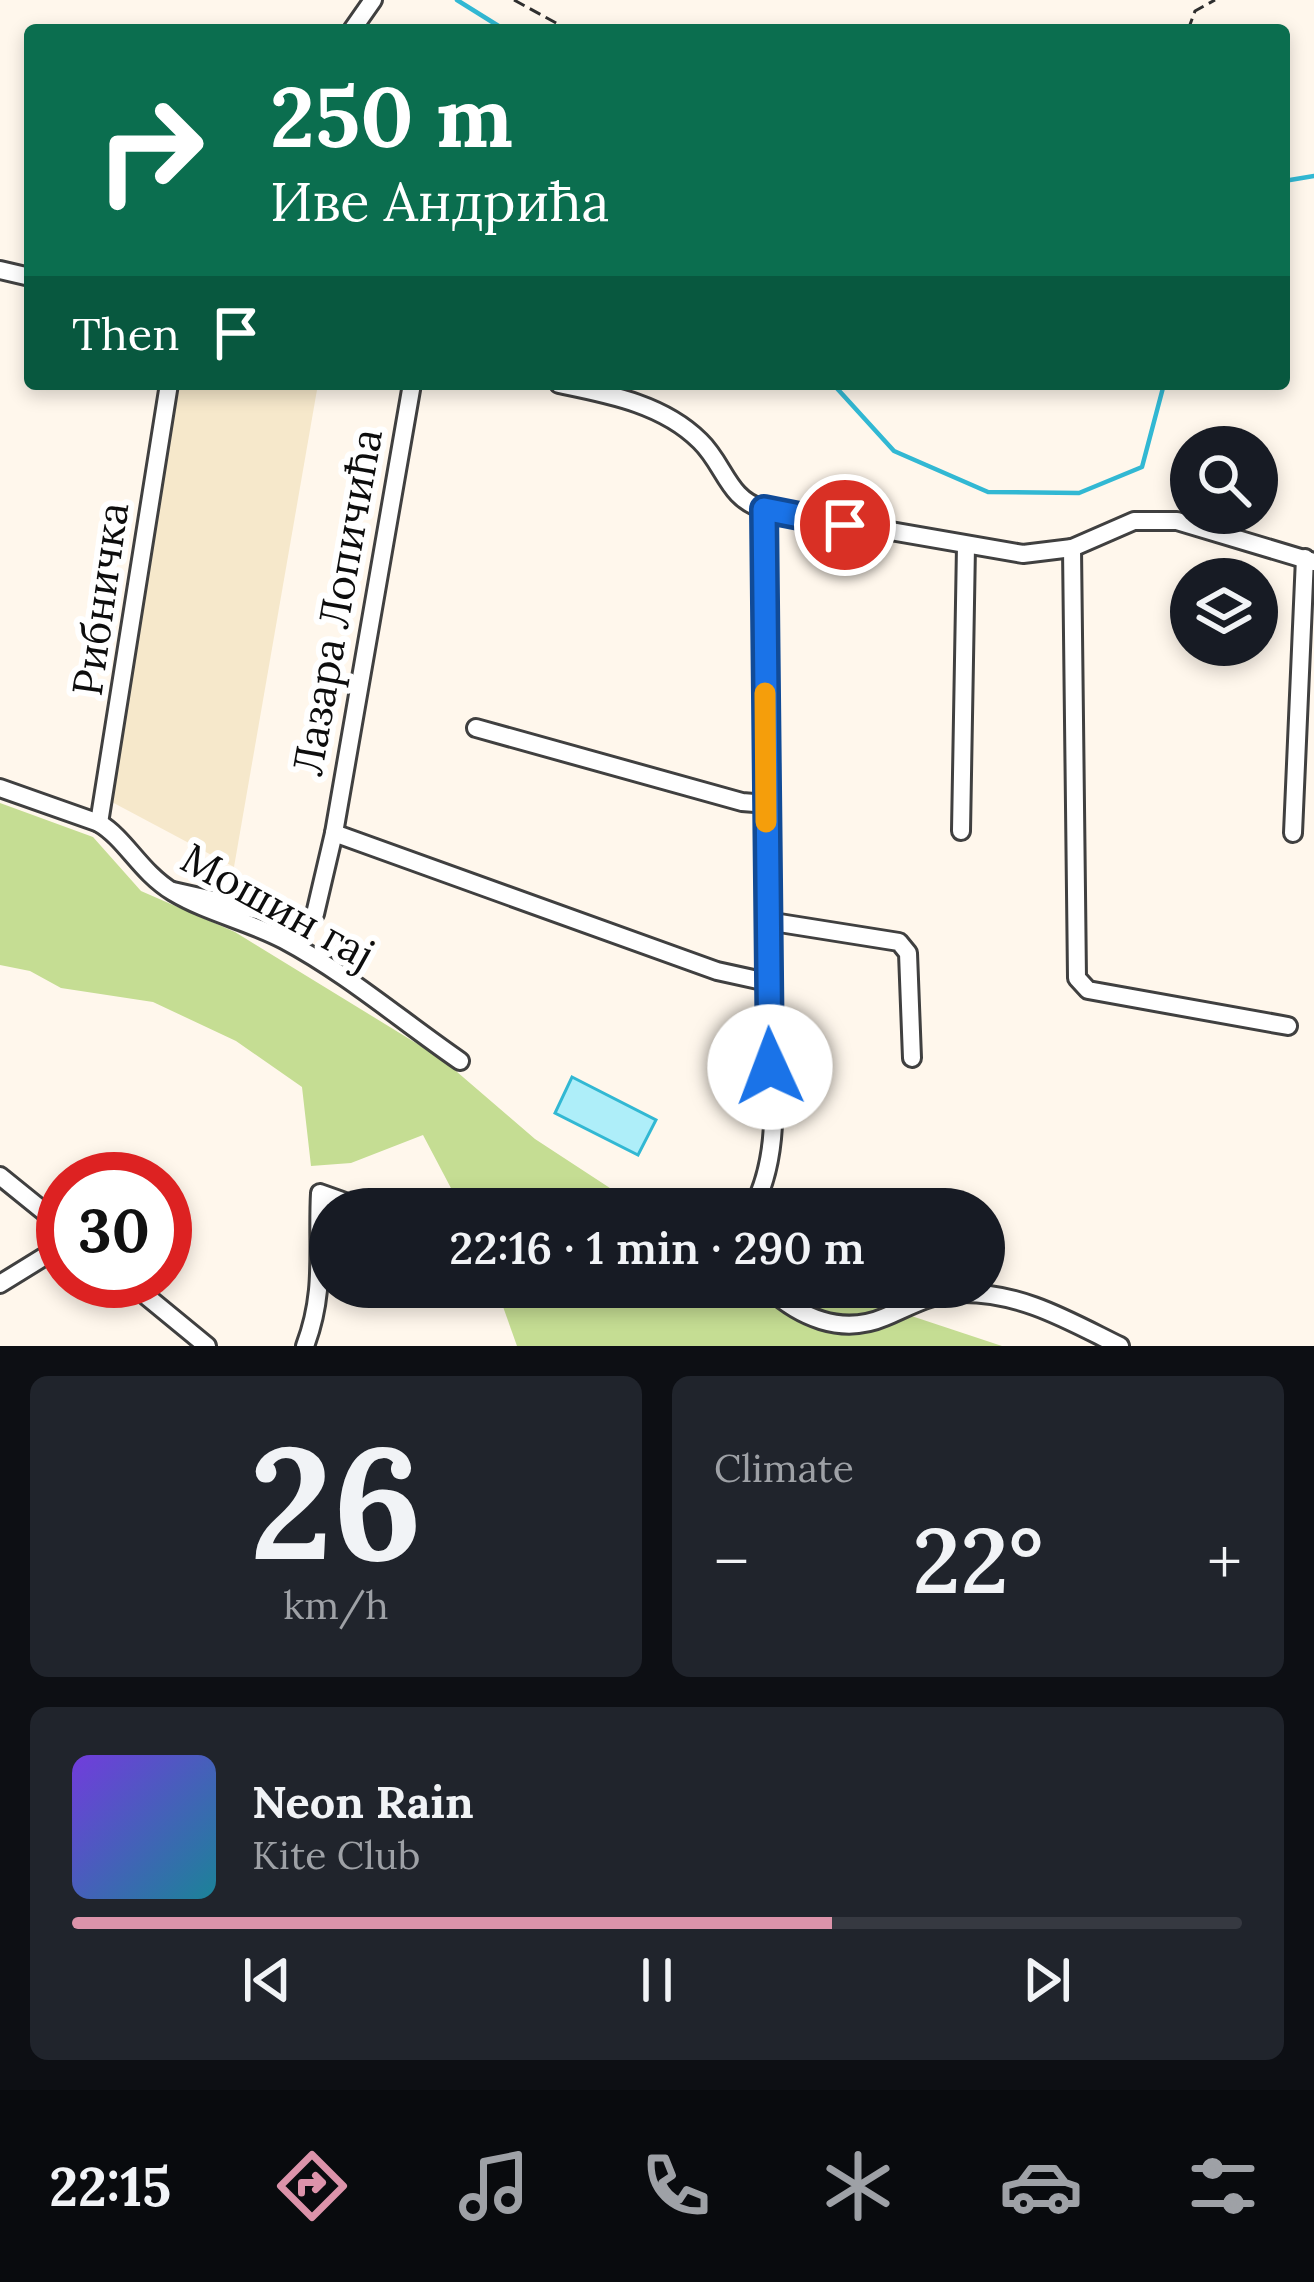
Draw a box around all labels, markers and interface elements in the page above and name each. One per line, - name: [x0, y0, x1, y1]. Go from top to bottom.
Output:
- text: 250 m: [270, 62, 513, 170]
- icon: right: [72, 72, 228, 228]
- text: Иве Андрића: [270, 167, 609, 236]
- icon: arrive: [203, 300, 269, 366]
- text: Then: [72, 305, 179, 362]
- street label: Лазара Лопичића: [280, 424, 394, 780]
- map controls: [1170, 426, 1278, 666]
- button: search: [1170, 426, 1278, 534]
- pin: [794, 474, 896, 576]
- icon: arrive: [812, 492, 878, 558]
- street label: Рибничка: [60, 499, 140, 699]
- button: layers: [1170, 558, 1278, 666]
- street label: Мошин гај: [172, 831, 384, 981]
- position arrow: [707, 1004, 833, 1130]
- speed limit sign: 30: [36, 1152, 192, 1308]
- text: 22:16 · 1 min · 290 m: [449, 1219, 865, 1276]
- text: 26: [250, 1402, 422, 1602]
- text: Climate: [714, 1443, 854, 1493]
- text: 22°: [912, 1502, 1044, 1618]
- text: −: [714, 1519, 749, 1603]
- text: +: [1207, 1519, 1242, 1603]
- text: km/h: [283, 1580, 389, 1630]
- text: Neon Rain: [252, 1773, 474, 1830]
- text: Kite Club: [252, 1830, 421, 1880]
- icon: previous: [234, 1947, 300, 2013]
- icon: pause: [624, 1947, 690, 2013]
- icon: next: [1014, 1947, 1080, 2013]
- icon: directions: [270, 2144, 354, 2228]
- icon: music: [452, 2144, 536, 2228]
- icon: phone: [634, 2144, 718, 2228]
- icon: climate: [816, 2144, 900, 2228]
- icon: car: [999, 2144, 1083, 2228]
- icon: filters: [1181, 2144, 1265, 2228]
- text: 22:15: [49, 2152, 171, 2221]

